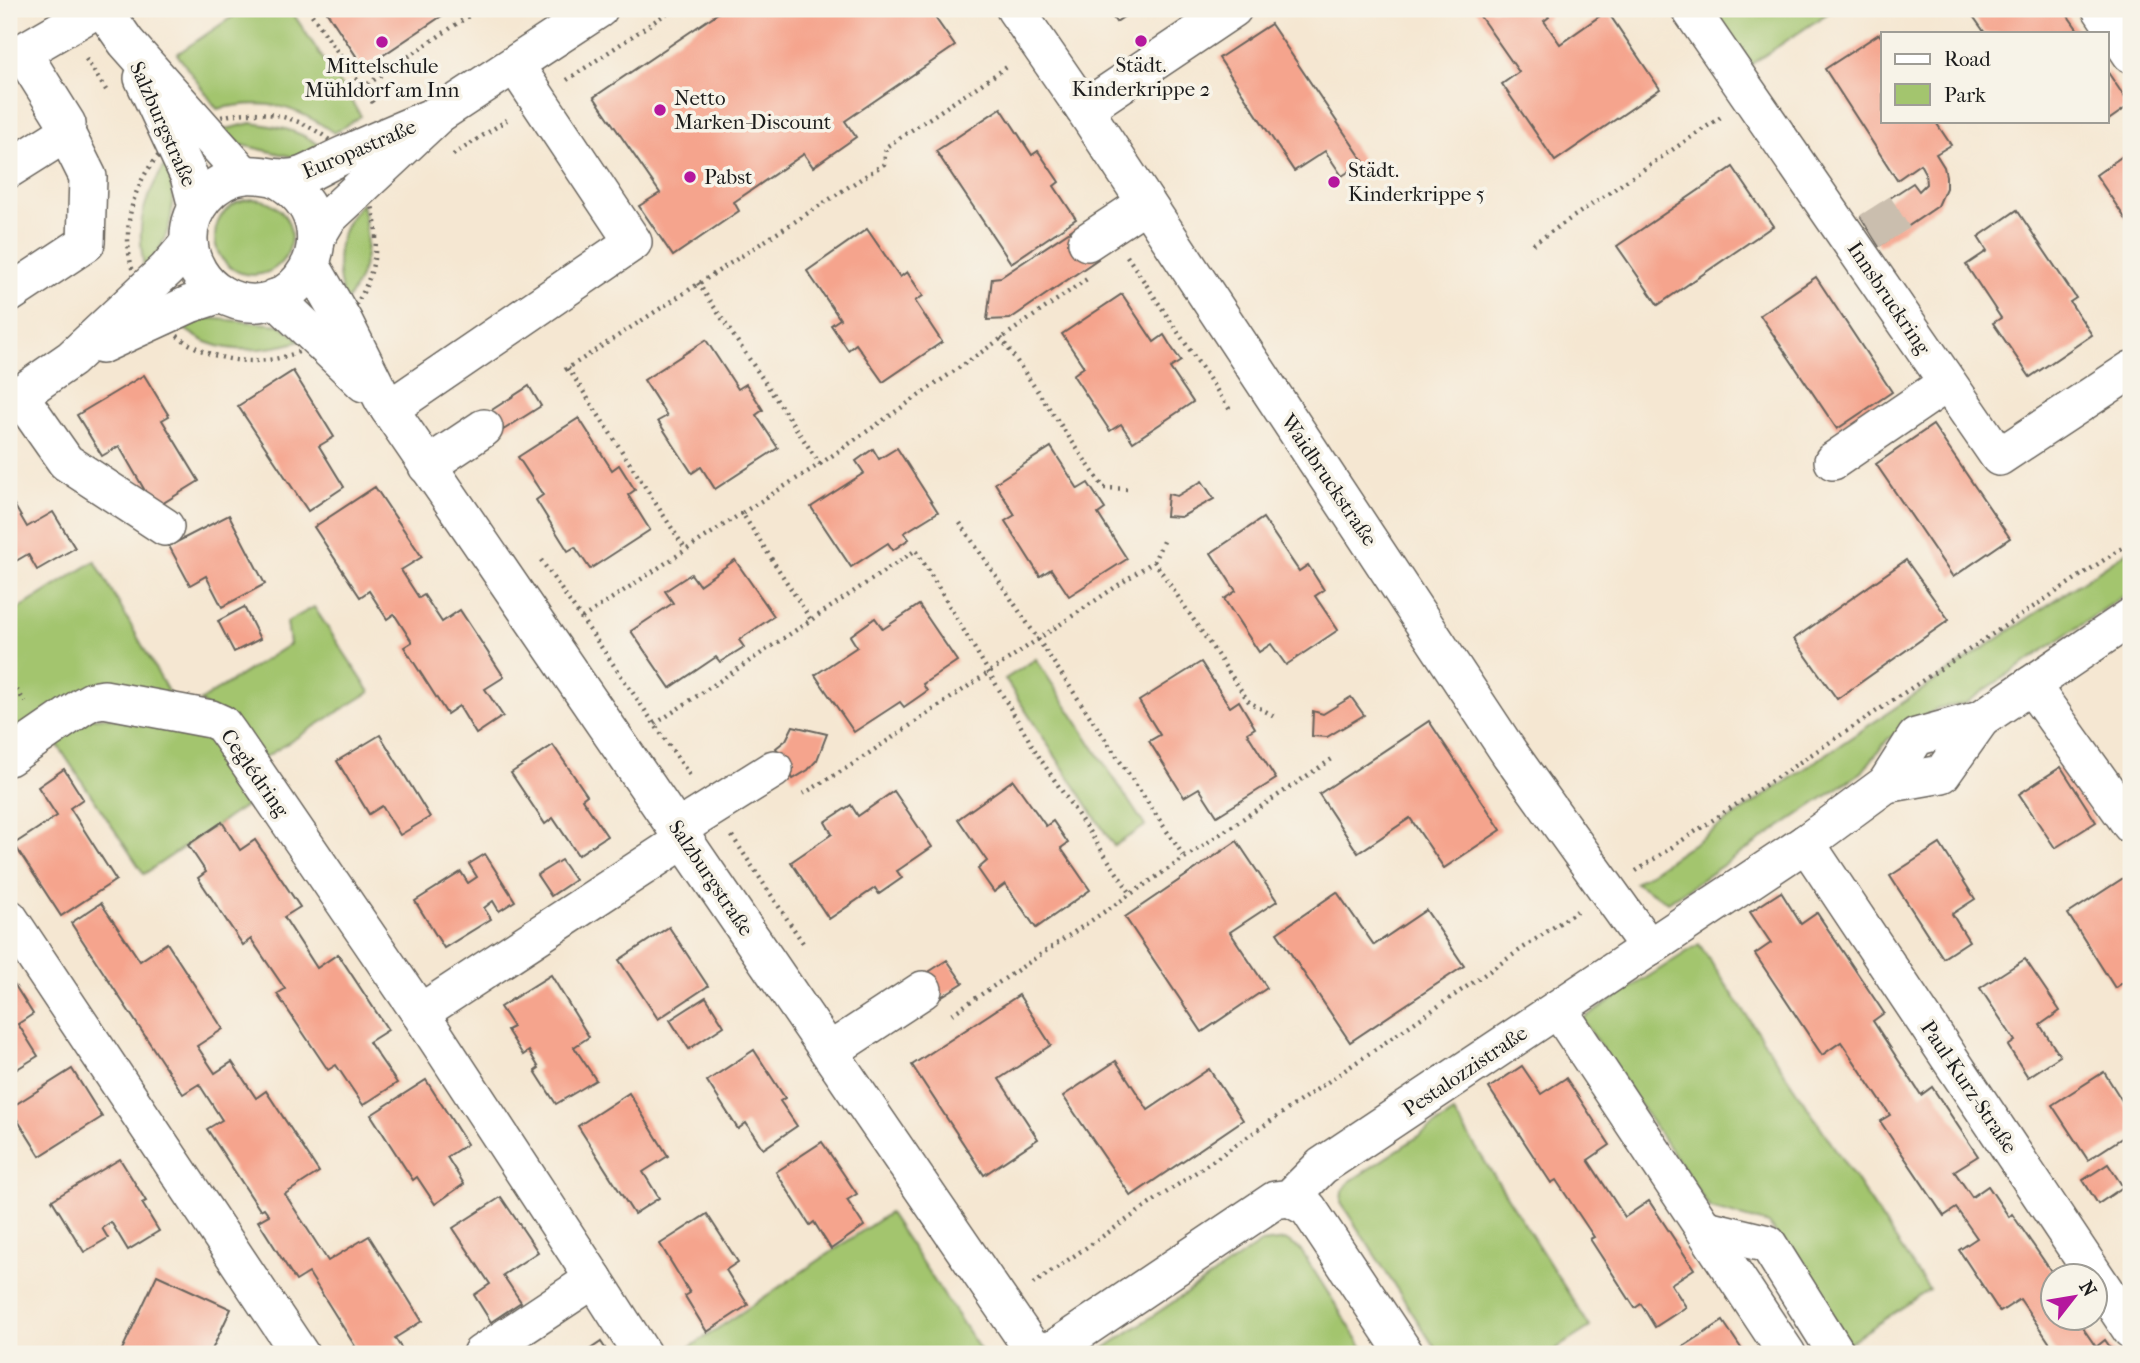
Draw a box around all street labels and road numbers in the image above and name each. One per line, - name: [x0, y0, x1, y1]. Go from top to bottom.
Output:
- street label: Salzburgstraße: [125, 58, 201, 190]
- street label: Europastraße: [299, 114, 419, 184]
- street label: Innsbruckring: [1843, 237, 1936, 360]
- street label: Waidbruckstraße: [1275, 409, 1382, 550]
- street label: Ceglédring: [216, 724, 294, 822]
- street label: Salzburgstraße: [664, 816, 758, 940]
- street label: Paul-Kurz-Straße: [1916, 1016, 2022, 1158]
- street label: Pestalozzistraße: [1398, 1021, 1532, 1121]

